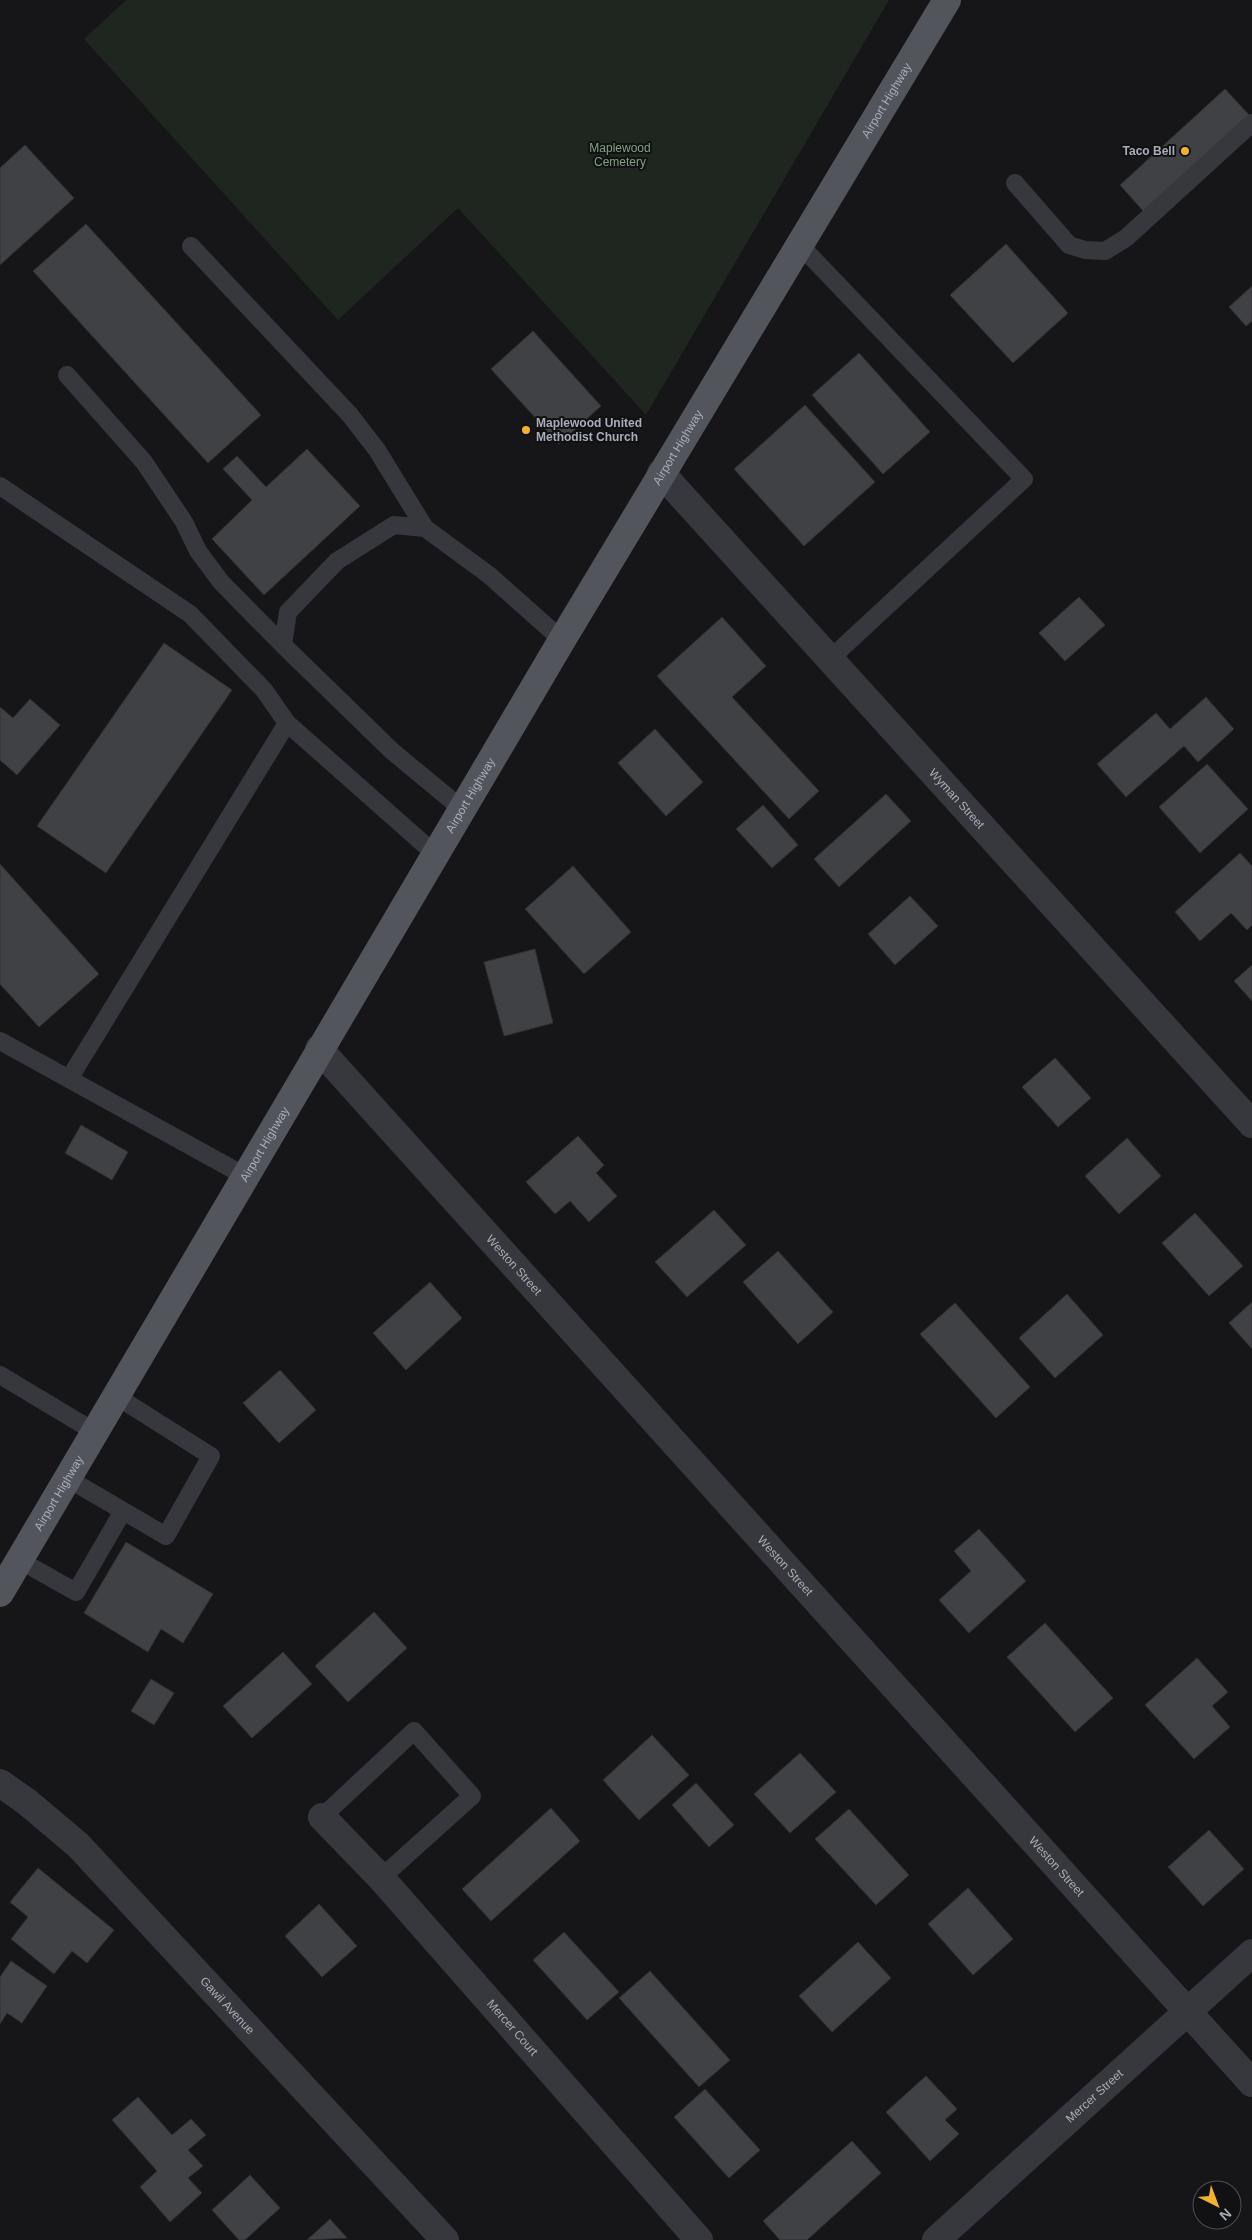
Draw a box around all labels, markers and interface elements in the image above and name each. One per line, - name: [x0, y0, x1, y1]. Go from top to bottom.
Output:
- street label: Airport Highway: [859, 61, 914, 140]
- park label: Maplewood Cemetery: [589, 141, 651, 169]
- place label: Taco Bell: [1123, 144, 1175, 158]
- marker: Taco Bell: [1179, 145, 1191, 157]
- street label: Airport Highway: [650, 408, 706, 487]
- place label: Maplewood United Methodist Church: [536, 416, 642, 444]
- marker: Maplewood United Methodist Church: [520, 424, 532, 436]
- street label: Airport Highway: [443, 755, 498, 835]
- street label: Wyman Street: [926, 766, 988, 832]
- street label: Airport Highway: [237, 1104, 292, 1184]
- street label: Weston Street: [483, 1232, 545, 1298]
- street label: Airport Highway: [31, 1453, 86, 1533]
- street label: Weston Street: [755, 1533, 816, 1599]
- street label: Weston Street: [1026, 1834, 1088, 1900]
- street label: Gawil Avenue: [197, 1974, 258, 2037]
- street label: Mercer Court: [484, 1997, 541, 2059]
- street label: Mercer Street: [1063, 2066, 1127, 2126]
- north arrow: [1192, 2180, 1242, 2230]
- text: N: [1217, 2205, 1235, 2224]

